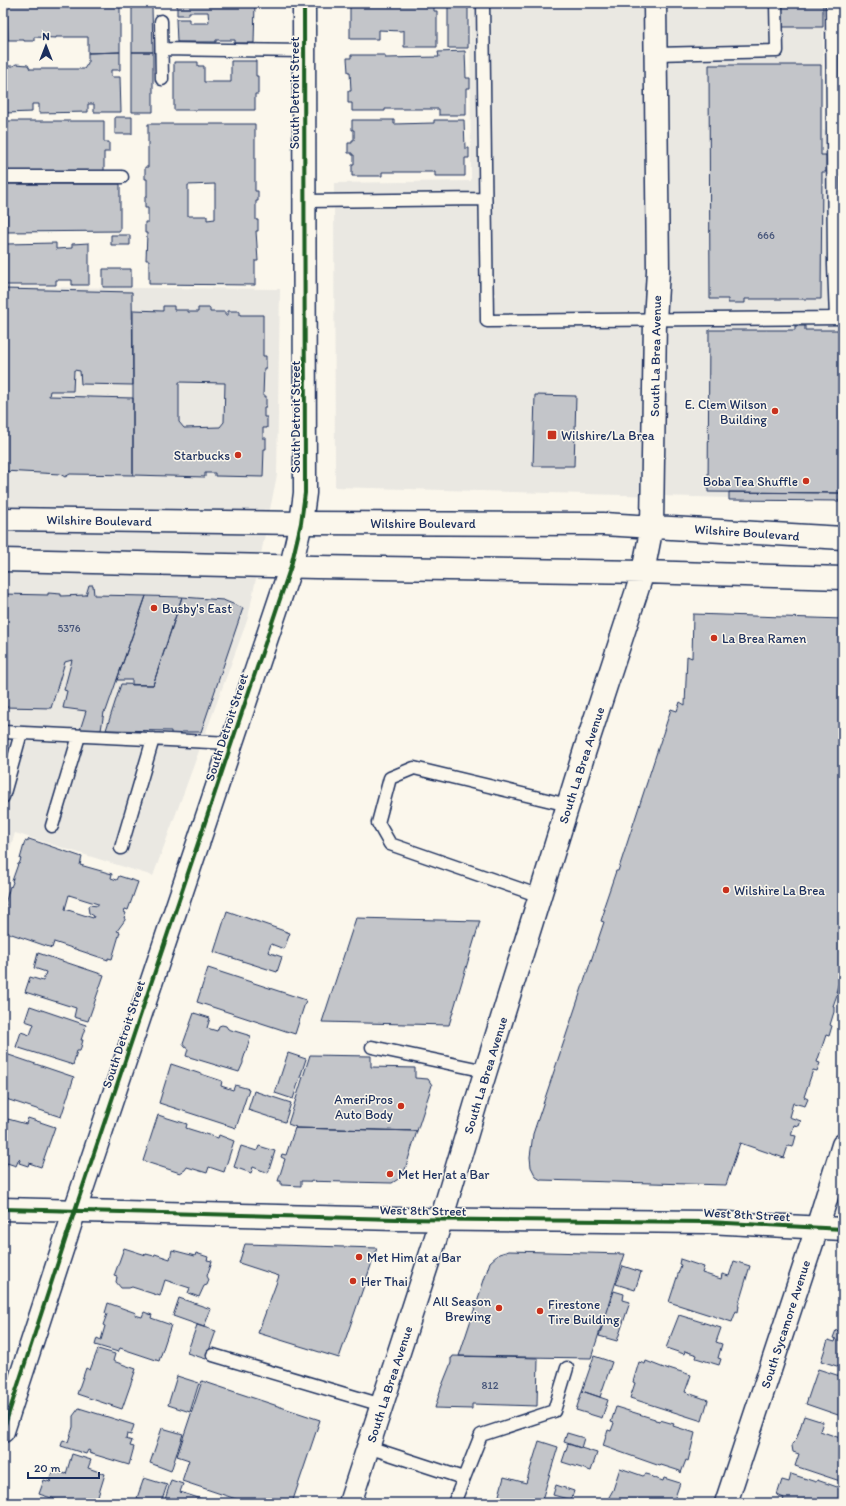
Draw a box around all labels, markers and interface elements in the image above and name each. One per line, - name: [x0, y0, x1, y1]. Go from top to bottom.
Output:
- north arrow: [26, 26, 66, 66]
- text: N: [42, 30, 50, 43]
- street label: South Detroit Street: [287, 37, 302, 149]
- house number: 666: [757, 229, 775, 242]
- street label: South La Brea Avenue: [647, 295, 664, 417]
- street label: South Detroit Street: [288, 361, 303, 473]
- place label: E. Clem Wilson Building: [685, 397, 767, 427]
- marker: E. Clem Wilson Building: [770, 406, 780, 416]
- place label: Wilshire/La Brea: [561, 428, 655, 443]
- marker: Wilshire/La Brea: [546, 429, 558, 441]
- place label: Starbucks: [174, 448, 230, 463]
- marker: Starbucks: [233, 450, 243, 460]
- place label: Boba Tea Shuffle: [703, 474, 798, 489]
- marker: Boba Tea Shuffle: [801, 476, 811, 486]
- street label: Wilshire Boulevard: [46, 512, 152, 529]
- street label: Wilshire Boulevard: [370, 516, 476, 531]
- street label: Wilshire Boulevard: [694, 521, 800, 544]
- place label: Busby's East: [162, 601, 232, 616]
- marker: Busby's East: [149, 603, 159, 613]
- house number: 5376: [57, 622, 81, 635]
- place label: La Brea Ramen: [722, 631, 807, 646]
- marker: La Brea Ramen: [709, 633, 719, 643]
- street label: South Detroit Street: [202, 671, 251, 783]
- street label: South La Brea Avenue: [556, 705, 607, 825]
- place label: Wilshire La Brea: [734, 883, 825, 898]
- marker: Wilshire La Brea: [721, 885, 731, 895]
- street label: South Detroit Street: [99, 978, 148, 1090]
- street label: South La Brea Avenue: [461, 1015, 510, 1136]
- place label: AmeriPros Auto Body: [334, 1092, 393, 1122]
- marker: AmeriPros Auto Body: [396, 1101, 406, 1111]
- place label: Met Her at a Bar: [398, 1167, 490, 1182]
- marker: Met Her at a Bar: [385, 1169, 395, 1179]
- street label: West 8th Street: [379, 1202, 467, 1219]
- street label: West 8th Street: [703, 1205, 791, 1224]
- place label: Met Him at a Bar: [367, 1250, 462, 1265]
- marker: Met Him at a Bar: [354, 1252, 364, 1262]
- street label: South Sycamore Avenue: [758, 1258, 813, 1390]
- place label: Her Thai: [361, 1274, 408, 1289]
- marker: Her Thai: [348, 1276, 358, 1286]
- place label: All Season Brewing: [433, 1294, 492, 1324]
- place label: Firestone Tire Building: [548, 1297, 620, 1327]
- marker: All Season Brewing: [494, 1303, 504, 1313]
- marker: Firestone Tire Building: [535, 1306, 545, 1316]
- street label: South La Brea Avenue: [364, 1324, 415, 1444]
- house number: 812: [482, 1379, 499, 1392]
- scale bar: [28, 1454, 99, 1480]
- text: 20 m: [34, 1461, 61, 1475]

